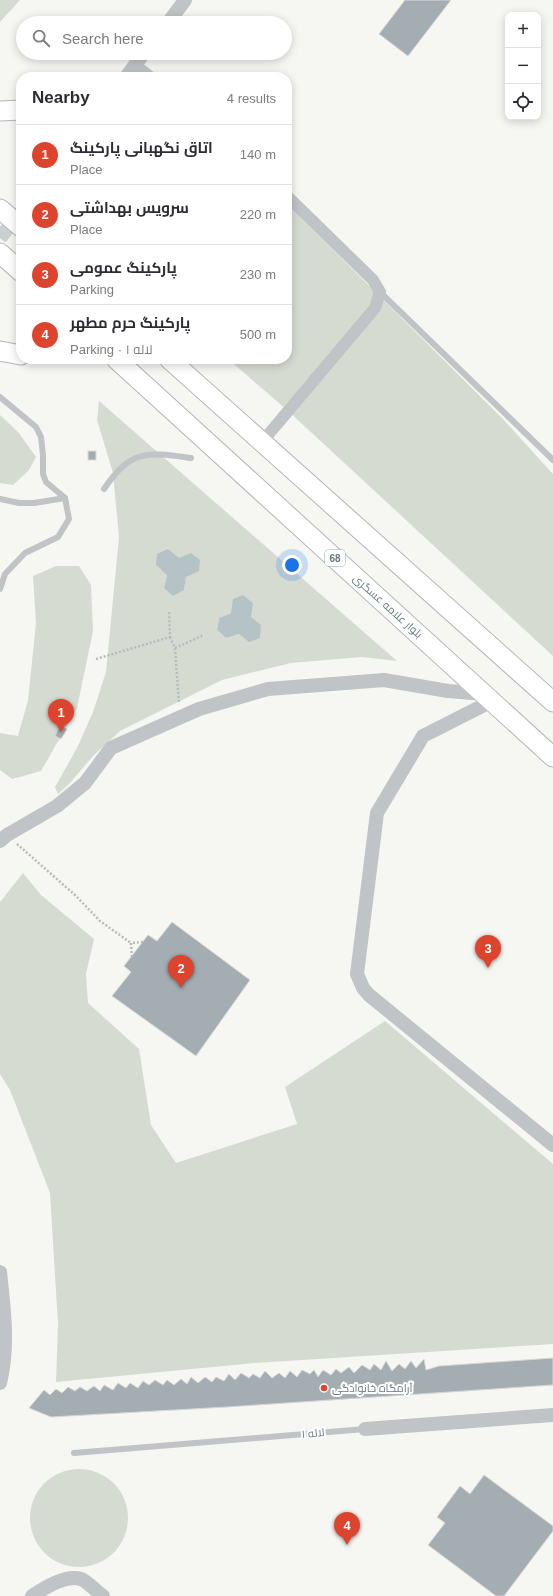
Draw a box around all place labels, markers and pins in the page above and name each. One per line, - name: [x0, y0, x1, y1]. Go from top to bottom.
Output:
- pin: 1: [48, 699, 74, 732]
- pin: 3: [475, 935, 501, 968]
- pin: 2: [168, 955, 194, 988]
- place label: آرامگاه خانوادگی: [332, 1382, 412, 1395]
- marker: آرامگاه خانوادگی: [319, 1383, 329, 1393]
- pin: 4: [334, 1512, 360, 1545]

